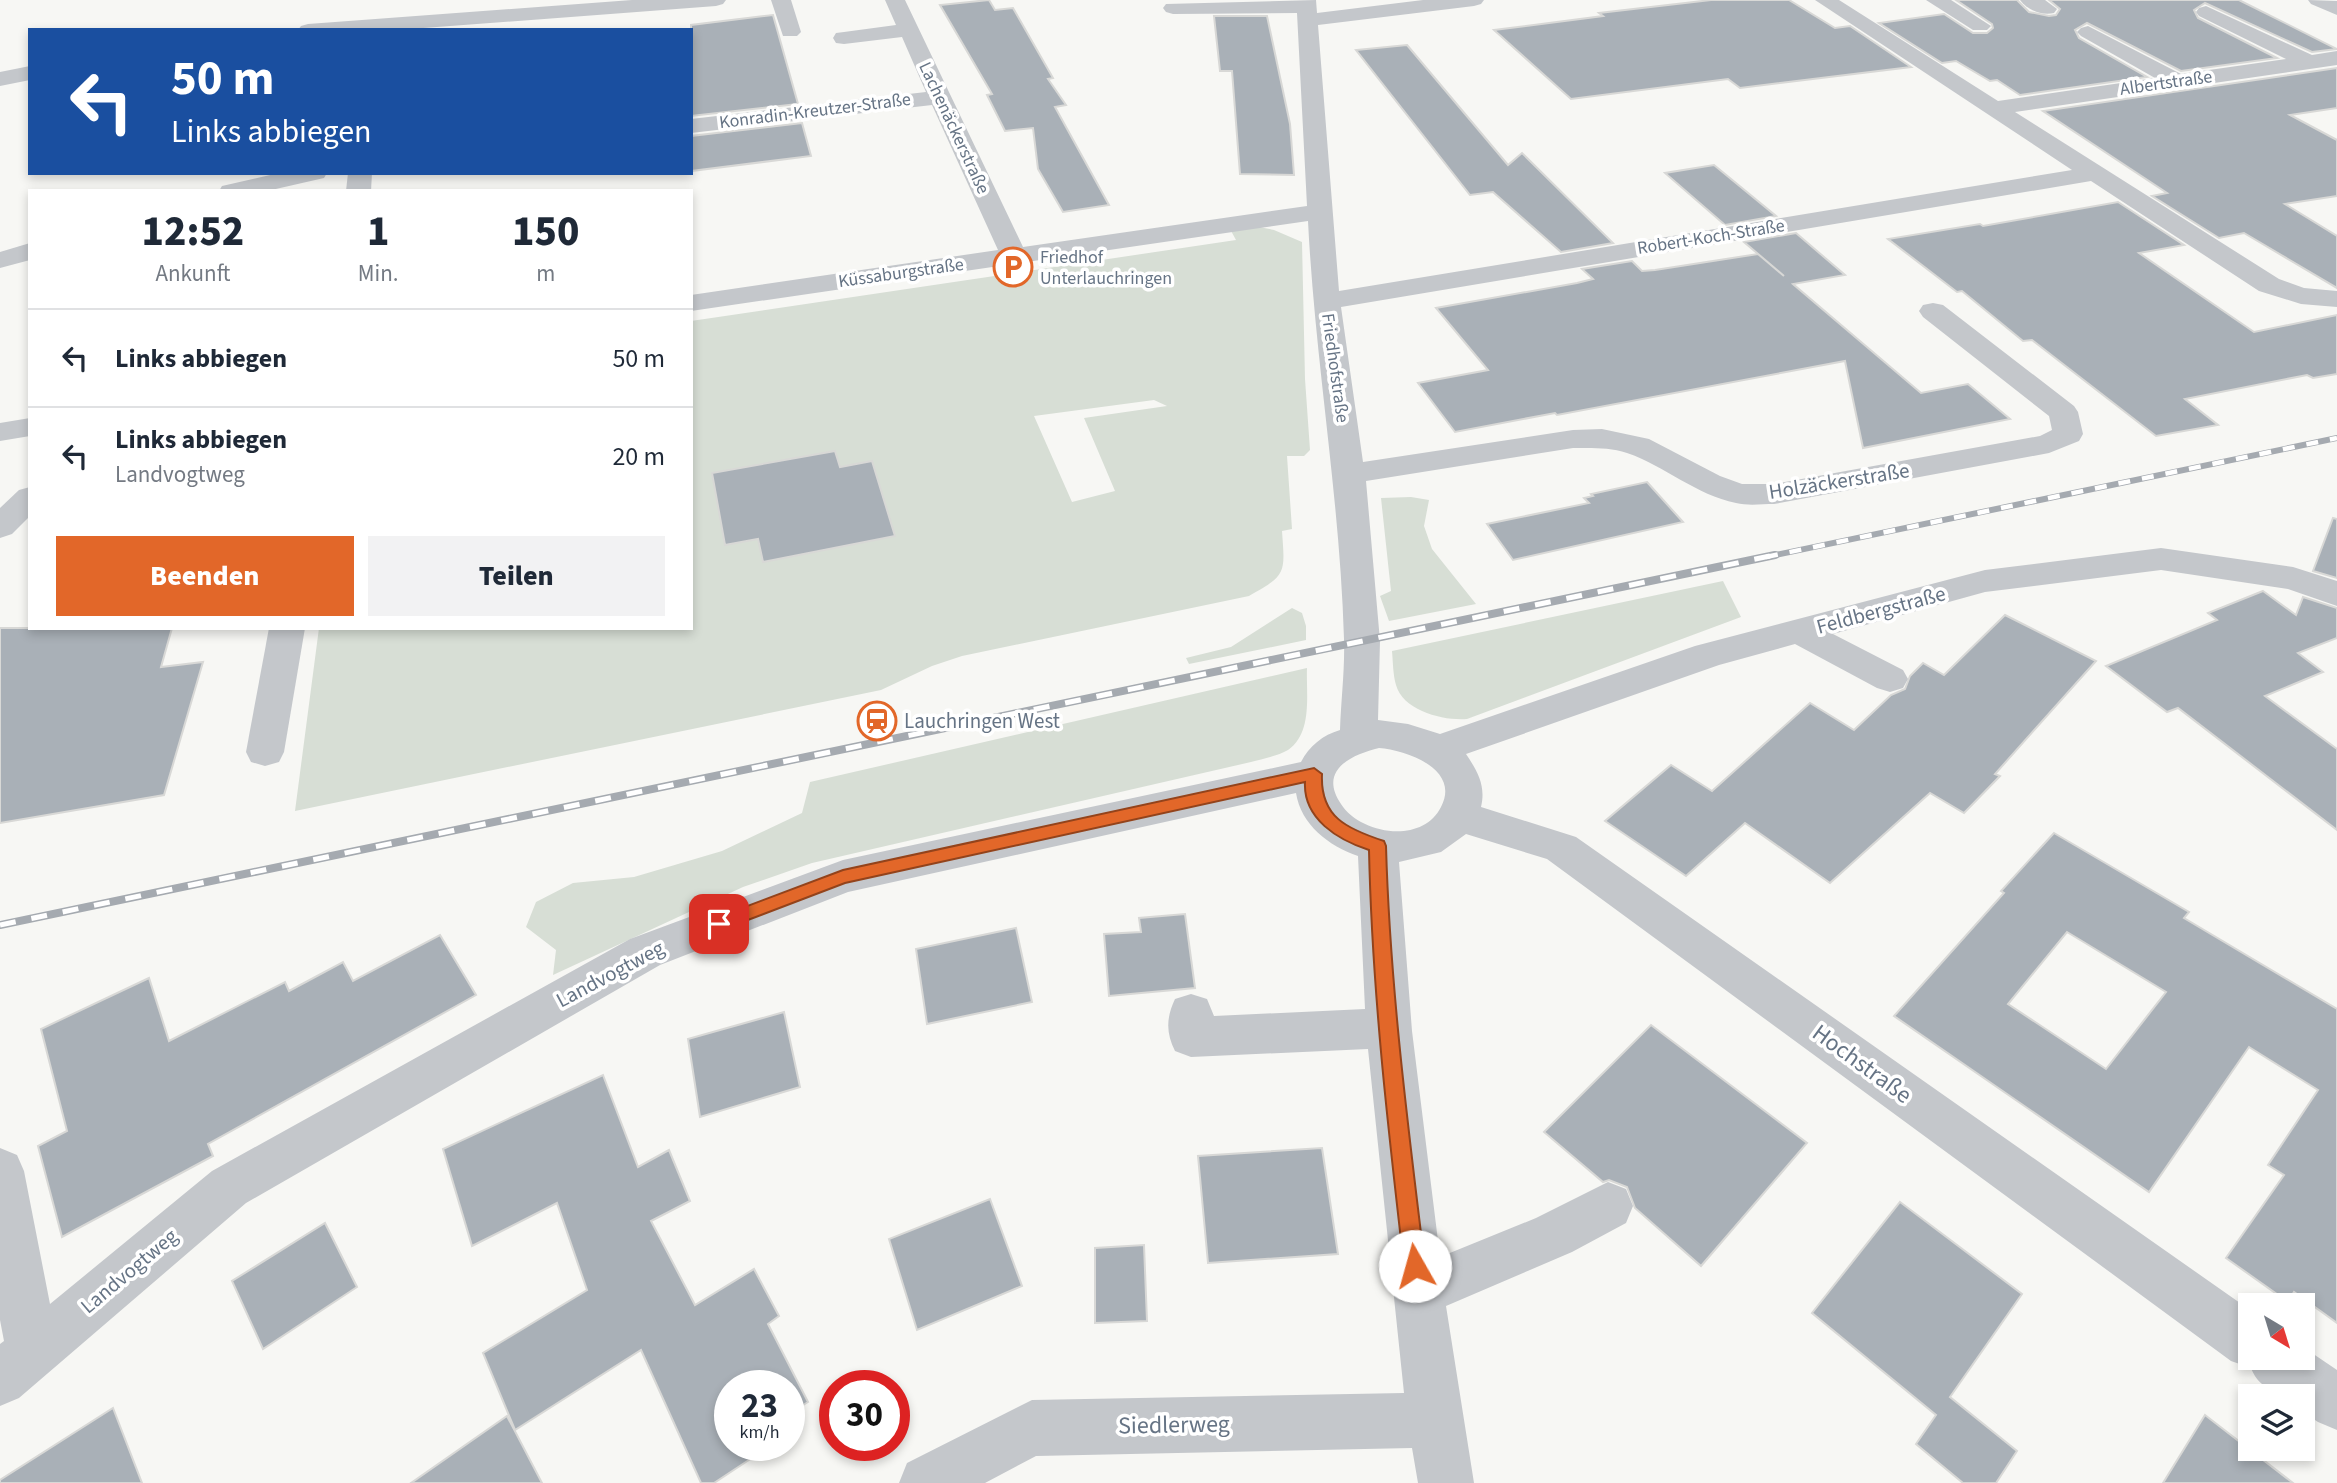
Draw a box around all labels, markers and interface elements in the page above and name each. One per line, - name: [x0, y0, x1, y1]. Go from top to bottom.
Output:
- text: 50 m: [171, 44, 275, 114]
- icon: left: [56, 56, 147, 147]
- street label: Lachenäckerstraße: [912, 58, 996, 198]
- street label: Albertstraße: [2118, 64, 2214, 102]
- street label: Konradin-Kreutzer-Straße: [718, 87, 912, 135]
- text: Links abbiegen: [171, 109, 372, 155]
- text: 12:52: [142, 202, 244, 262]
- text: 1: [367, 202, 389, 262]
- text: 150: [512, 202, 579, 262]
- street label: Robert-Koch-Straße: [1635, 213, 1787, 261]
- place label: Friedhof Unterlauchringen: [1040, 245, 1172, 291]
- parking icon: Friedhof Unterlauchringen: [992, 246, 1034, 288]
- street label: Küssaburgstraße: [837, 252, 965, 294]
- text: Ankunft: [155, 257, 230, 290]
- text: Min.: [358, 257, 399, 290]
- text: m: [536, 257, 555, 290]
- street label: Friedhofstraße: [1315, 312, 1355, 424]
- icon: left: [56, 339, 94, 377]
- text: Links abbiegen: [115, 340, 287, 377]
- text: 50 m: [612, 340, 665, 377]
- text: Links abbiegen: [115, 421, 287, 458]
- icon: left: [56, 437, 94, 475]
- text: 20 m: [612, 438, 665, 475]
- street label: Holzäckerstraße: [1767, 455, 1911, 507]
- text: Landvogtweg: [115, 458, 245, 491]
- button: Beenden: [56, 536, 354, 616]
- button: Teilen: [368, 536, 665, 616]
- street label: Feldbergstraße: [1813, 578, 1949, 642]
- station icon: Lauchringen West: [856, 700, 898, 742]
- place label: Lauchringen West: [904, 706, 1060, 736]
- pin: [689, 894, 749, 954]
- icon: arrive: [700, 905, 738, 943]
- street label: Landvogtweg: [551, 933, 670, 1015]
- street label: Hochstraße: [1805, 1016, 1919, 1112]
- street label: Landvogtweg: [74, 1221, 184, 1321]
- position arrow: [1378, 1229, 1452, 1303]
- north arrow: [2238, 1293, 2315, 1370]
- map controls: [2238, 1293, 2315, 1461]
- speed limit sign: 30: [819, 1370, 910, 1461]
- text: 23: [741, 1381, 778, 1431]
- button: layers: [2238, 1384, 2315, 1461]
- street label: Siedlerweg: [1118, 1407, 1230, 1443]
- text: km/h: [740, 1420, 779, 1445]

